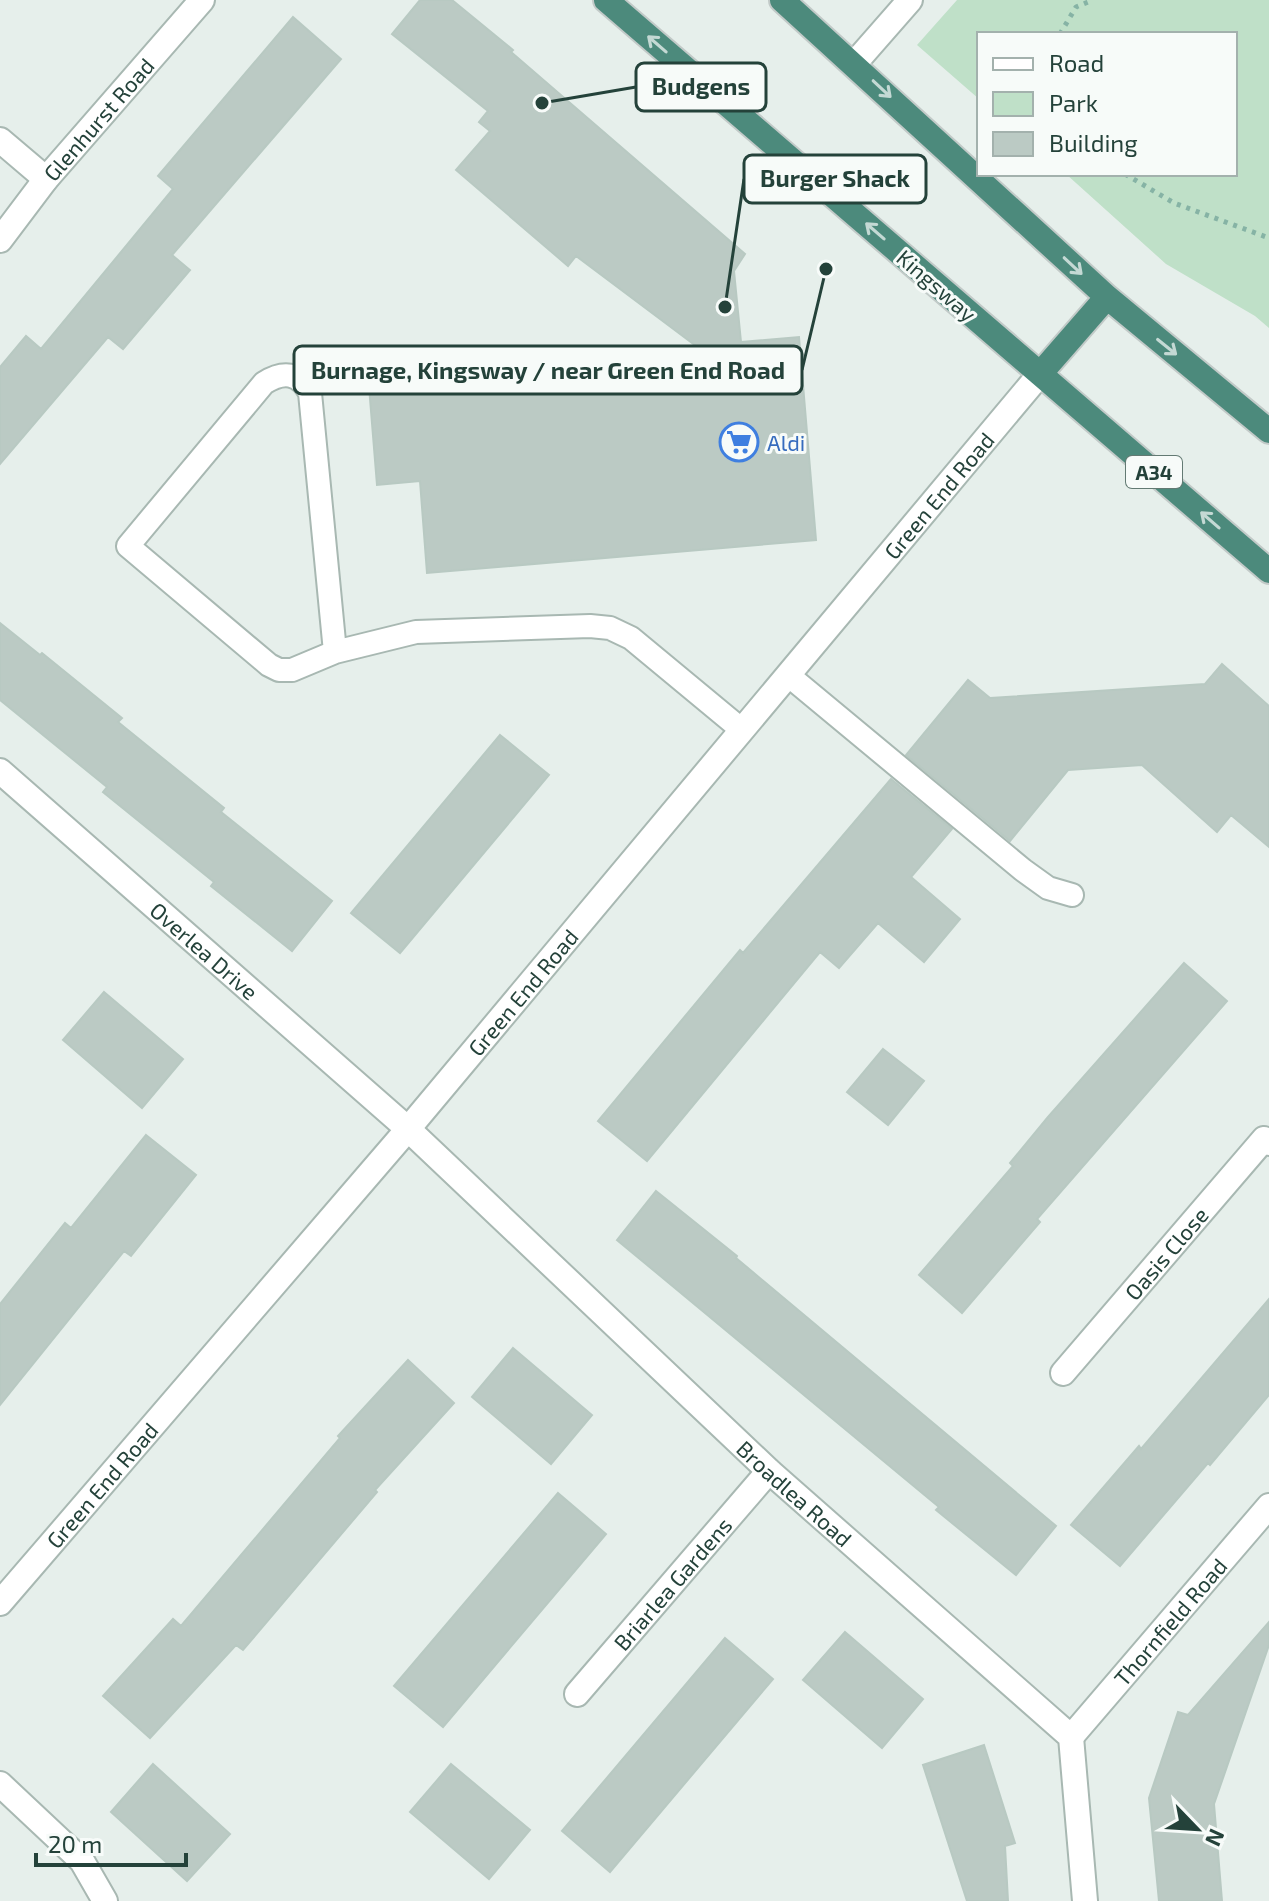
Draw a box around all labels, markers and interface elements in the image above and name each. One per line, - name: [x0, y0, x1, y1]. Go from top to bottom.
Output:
- legend: [977, 32, 1237, 176]
- one-way arrow: [647, 35, 667, 53]
- text: Road: [1049, 48, 1104, 77]
- street label: Glenhurst Road: [38, 52, 159, 186]
- callout: Budgens: [636, 63, 766, 111]
- text: Budgens: [652, 71, 750, 100]
- one-way arrow: [872, 80, 892, 99]
- text: Park: [1049, 88, 1098, 117]
- text: Building: [1049, 128, 1138, 157]
- callout: Burger Shack: [744, 155, 926, 203]
- text: Burger Shack: [760, 163, 911, 192]
- one-way arrow: [865, 223, 885, 241]
- street label: Kingsway: [892, 244, 982, 327]
- one-way arrow: [1062, 256, 1082, 274]
- one-way arrow: [1156, 338, 1177, 356]
- callout: Burnage, Kingsway / near Green End Road: [294, 346, 802, 394]
- text: Burnage, Kingsway / near Green End Road: [311, 355, 785, 384]
- supermarket icon: Aldi: [718, 421, 760, 463]
- street label: Green End Road: [878, 427, 999, 564]
- place label: Aldi: [767, 429, 805, 455]
- road number: A34: [1126, 456, 1182, 488]
- one-way arrow: [1200, 511, 1220, 529]
- street label: Overlea Drive: [145, 896, 264, 1005]
- street label: Green End Road: [462, 923, 583, 1061]
- street label: Oasis Close: [1119, 1201, 1213, 1305]
- street label: Green End Road: [41, 1417, 163, 1553]
- street label: Broadlea Road: [732, 1435, 858, 1551]
- street label: Briarlea Gardens: [608, 1512, 737, 1655]
- street label: Thornfield Road: [1108, 1553, 1232, 1691]
- north arrow: [1157, 1789, 1237, 1869]
- scale bar: [36, 1817, 186, 1867]
- text: N: [1201, 1825, 1231, 1851]
- text: 20 m: [48, 1829, 102, 1858]

